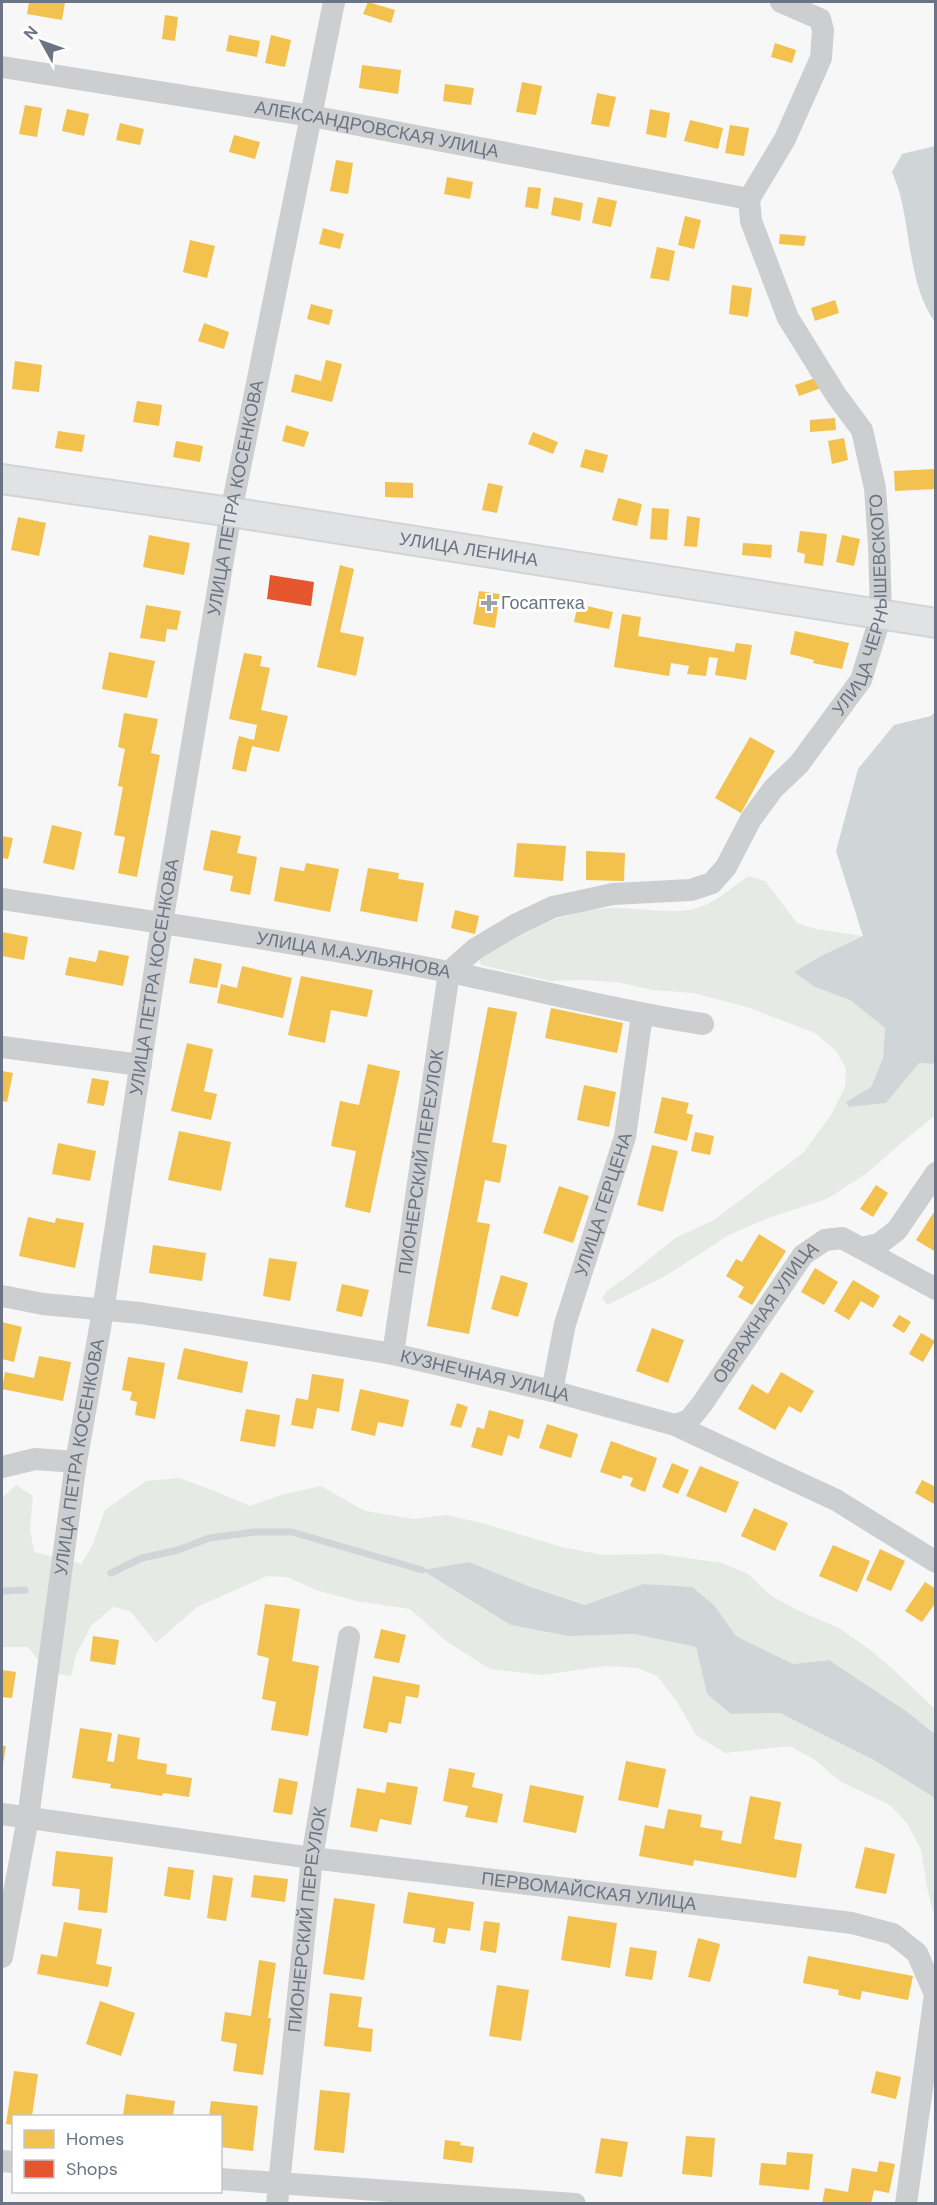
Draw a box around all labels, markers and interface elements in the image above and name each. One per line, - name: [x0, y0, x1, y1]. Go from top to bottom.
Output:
- north arrow: [12, 12, 72, 72]
- text: N: [19, 21, 43, 44]
- street label: АЛЕКСАНДРОВСКАЯ УЛИЦА: [253, 95, 501, 163]
- street label: УЛИЦА ПЕТРА КОСЕНКОВА: [202, 378, 269, 617]
- street label: УЛИЦА ЧЕРНЫШЕВСКОГО: [827, 493, 894, 721]
- street label: УЛИЦА ЛЕНИНА: [397, 527, 540, 572]
- place label: Госаптека: [501, 591, 586, 615]
- marker: Госаптека: [482, 596, 496, 610]
- street label: УЛИЦА ПЕТРА КОСЕНКОВА: [124, 857, 185, 1097]
- street label: УЛИЦА М.А.УЛЬЯНОВА: [255, 926, 453, 984]
- street label: ПИОНЕРСКИЙ ПЕРЕУЛОК: [393, 1047, 450, 1276]
- street label: УЛИЦА ГЕРЦЕНА: [569, 1129, 638, 1279]
- street label: ОВРАЖНАЯ УЛИЦА: [707, 1236, 823, 1388]
- street label: УЛИЦА ПЕТРА КОСЕНКОВА: [49, 1337, 110, 1577]
- street label: КУЗНЕЧНАЯ УЛИЦА: [398, 1344, 572, 1407]
- street label: ПИОНЕРСКИЙ ПЕРЕУЛОК: [282, 1804, 332, 2034]
- street label: ПЕРВОМАЙСКАЯ УЛИЦА: [480, 1866, 698, 1916]
- legend: [12, 2115, 222, 2193]
- text: Homes: [66, 2127, 124, 2151]
- text: Shops: [66, 2157, 118, 2181]

